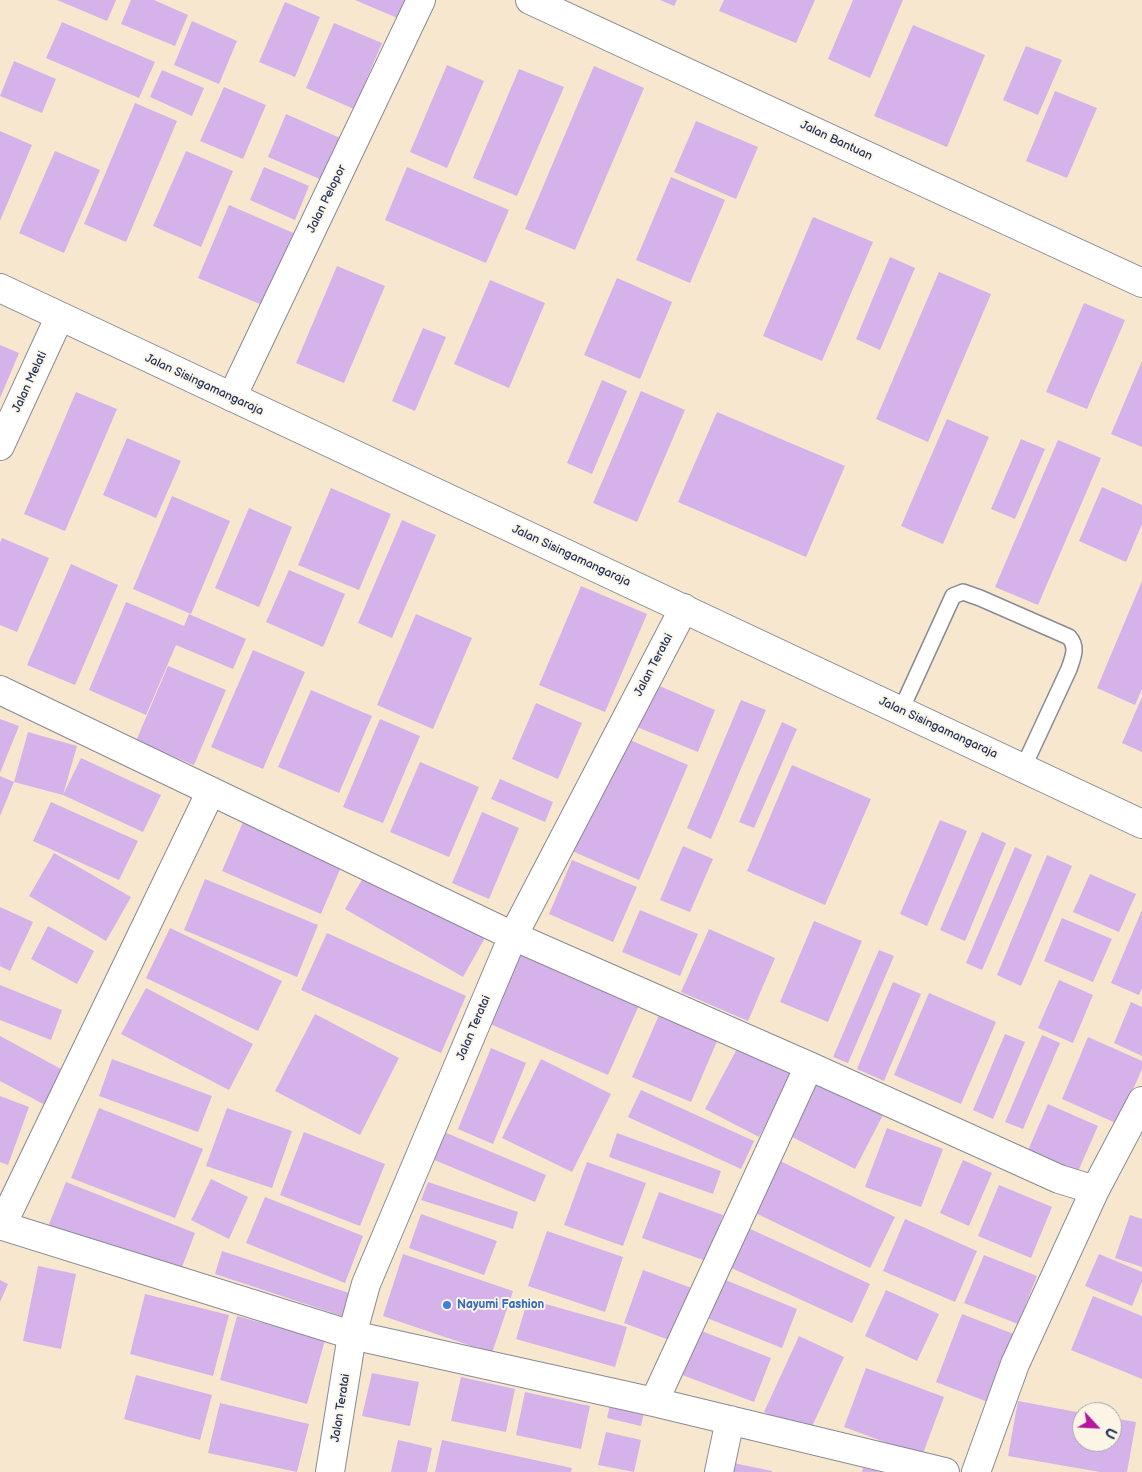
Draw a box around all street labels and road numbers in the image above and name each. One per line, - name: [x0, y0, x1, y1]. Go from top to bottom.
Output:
- street label: Jalan Bantuan: [798, 118, 874, 164]
- street label: Jalan Pelopor: [304, 163, 350, 235]
- street label: Jalan Melati: [10, 349, 50, 415]
- street label: Jalan Sisingamangaraja: [142, 351, 266, 419]
- street label: Jalan Sisingamangaraja: [509, 522, 633, 590]
- street label: Jalan Teratai: [631, 631, 677, 699]
- street label: Jalan Sisingamangaraja: [876, 694, 1000, 762]
- street label: Jalan Teratai: [454, 993, 494, 1063]
- street label: Jalan Teratai: [328, 1373, 354, 1443]

